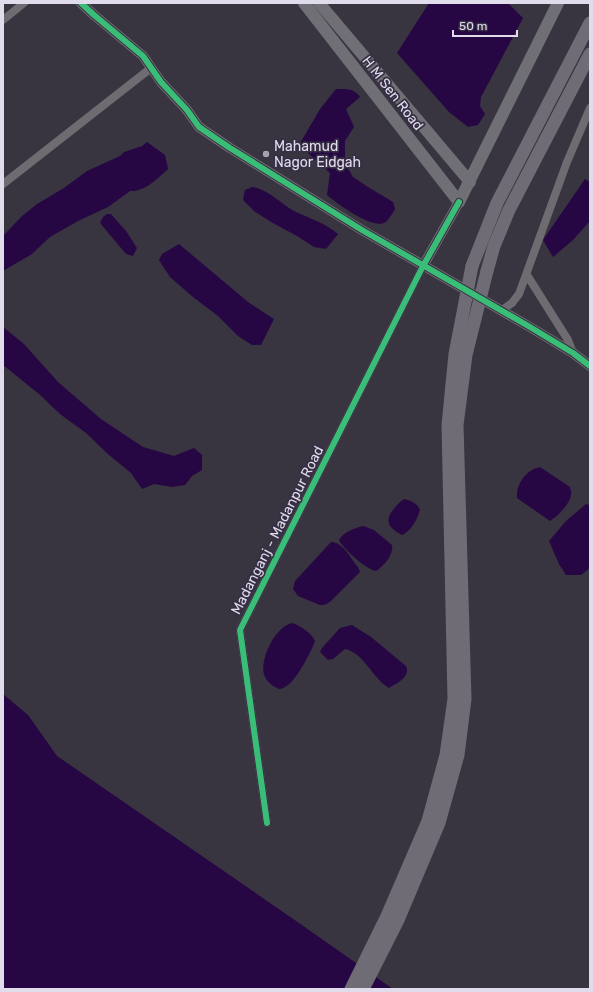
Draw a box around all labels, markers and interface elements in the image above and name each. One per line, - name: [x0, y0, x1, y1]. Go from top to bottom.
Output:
- scale bar: [453, 12, 517, 38]
- text: 50 m: [459, 19, 487, 33]
- street label: H M Sen Road: [358, 53, 427, 134]
- place label: Mahamud Nagor Eidgah: [274, 138, 361, 171]
- marker: Mahamud Nagor Eidgah: [261, 149, 271, 159]
- street label: Madanganj - Madanpur Road: [227, 443, 327, 617]

